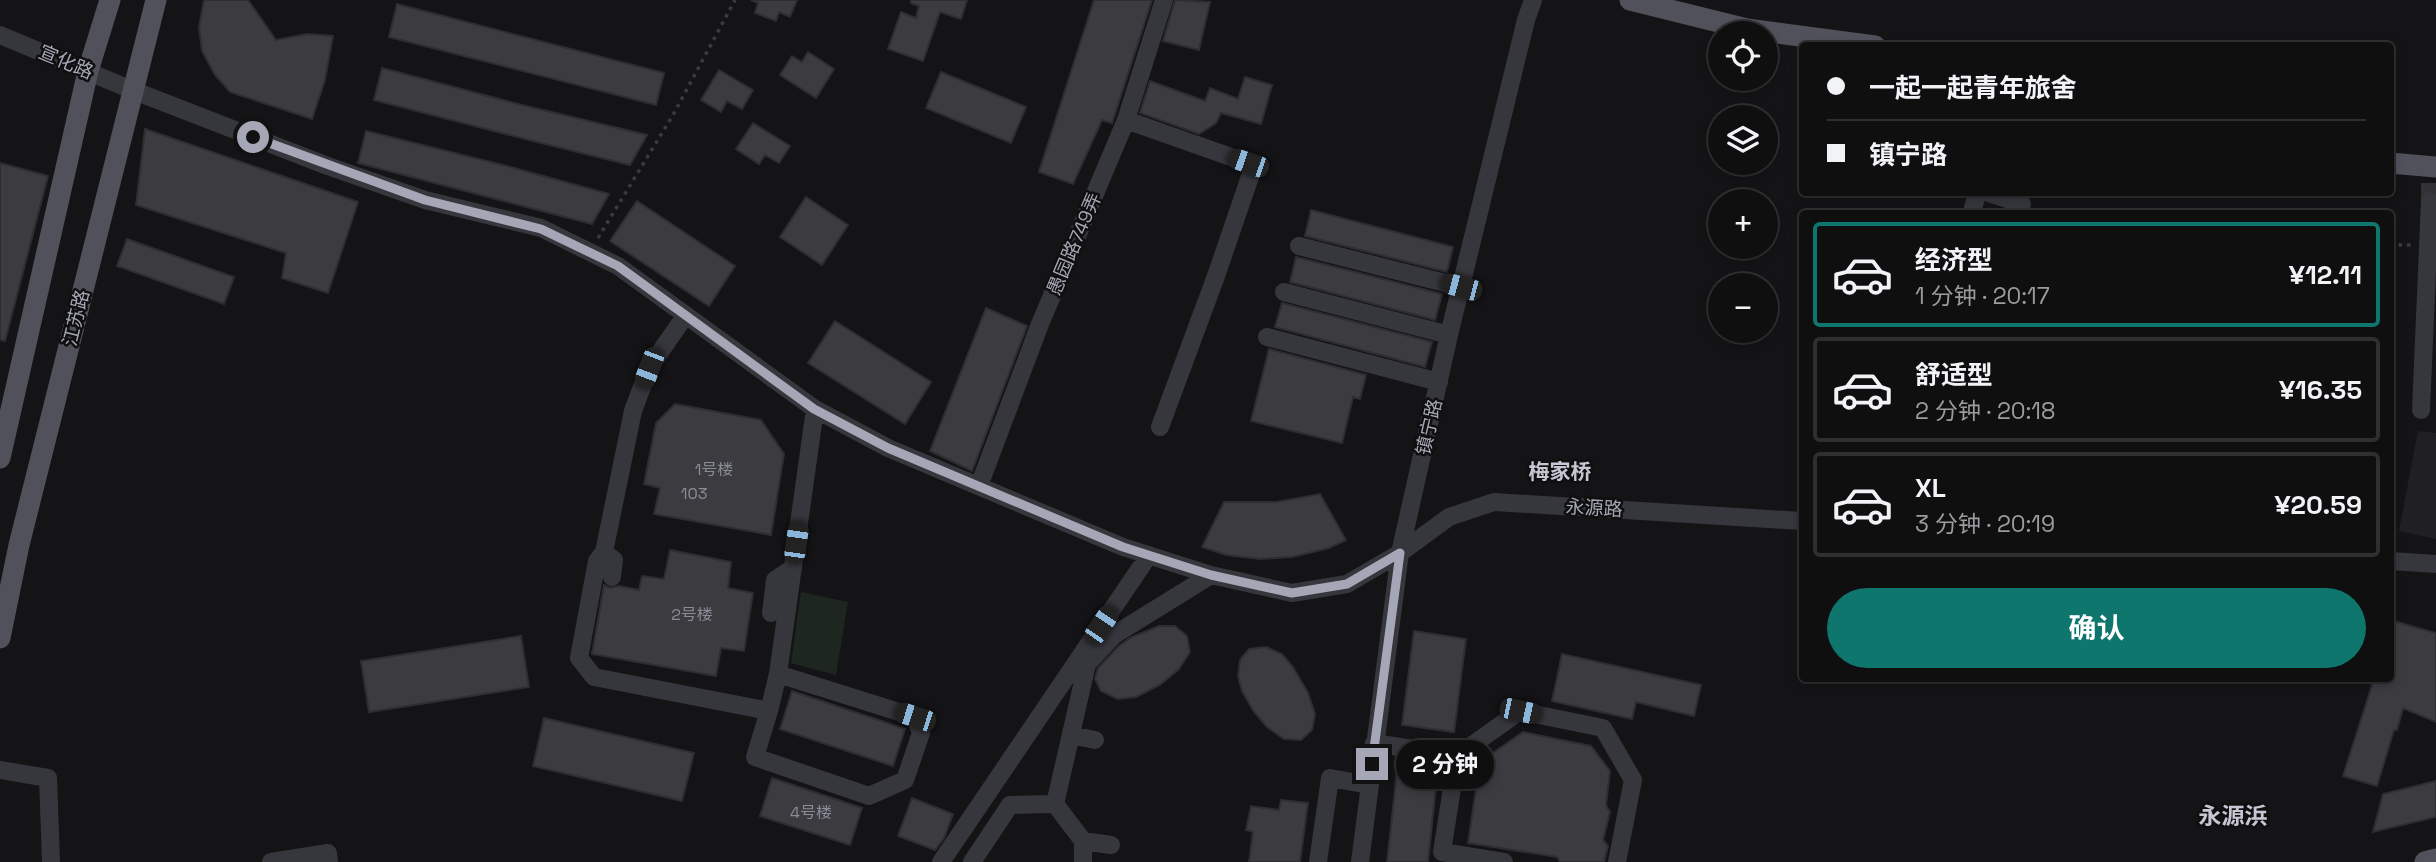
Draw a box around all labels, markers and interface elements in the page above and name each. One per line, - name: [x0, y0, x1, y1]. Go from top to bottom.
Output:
- map controls: [1708, 21, 1778, 343]
- button: locate: [1708, 21, 1778, 91]
- street label: 宣化路: [35, 39, 97, 85]
- text: 一起一起青年旅舍: [1869, 71, 2077, 105]
- button: layers: [1708, 105, 1778, 175]
- route start: [237, 121, 269, 153]
- text: 镇宁路: [1869, 138, 1947, 172]
- car: [1225, 146, 1272, 180]
- street label: 愚园路749弄: [1041, 189, 1107, 299]
- button: +: [1708, 189, 1778, 259]
- icon: car: [1831, 243, 1894, 306]
- text: 经济型: [1915, 243, 1993, 277]
- text: ¥12.11: [2289, 258, 2362, 292]
- car: [1438, 271, 1485, 303]
- button: −: [1708, 273, 1778, 343]
- text: 1 分钟 · 20:17: [1915, 281, 2050, 311]
- street label: 江苏路: [57, 287, 95, 349]
- car: [632, 345, 667, 391]
- icon: car: [1831, 358, 1894, 421]
- text: 舒适型: [1915, 358, 1993, 392]
- text: ¥16.35: [2279, 373, 2362, 407]
- street label: 镇宁路: [1410, 396, 1448, 458]
- text: 2 分钟 · 20:18: [1915, 396, 2055, 426]
- district label: 梅家桥: [1529, 458, 1592, 485]
- house number: 1号楼: [695, 459, 733, 480]
- text: XL: [1915, 471, 1946, 505]
- icon: car: [1831, 473, 1894, 536]
- house number: 103: [681, 483, 707, 504]
- text: ¥20.59: [2274, 488, 2362, 522]
- street label: 永源路: [1565, 494, 1623, 522]
- text: 3 分钟 · 20:19: [1915, 509, 2055, 539]
- car: [783, 520, 810, 564]
- button: 确认: [1827, 588, 2366, 668]
- car: [1081, 602, 1122, 648]
- house number: 2号楼: [671, 604, 713, 625]
- car: [1498, 696, 1543, 726]
- car: [892, 701, 939, 733]
- callout: 2 分钟: [1396, 740, 1494, 788]
- route end: [1356, 748, 1388, 780]
- text: 2 分钟: [1412, 749, 1478, 779]
- district label: 永源浜: [2199, 801, 2268, 831]
- house number: 4号楼: [790, 802, 832, 823]

